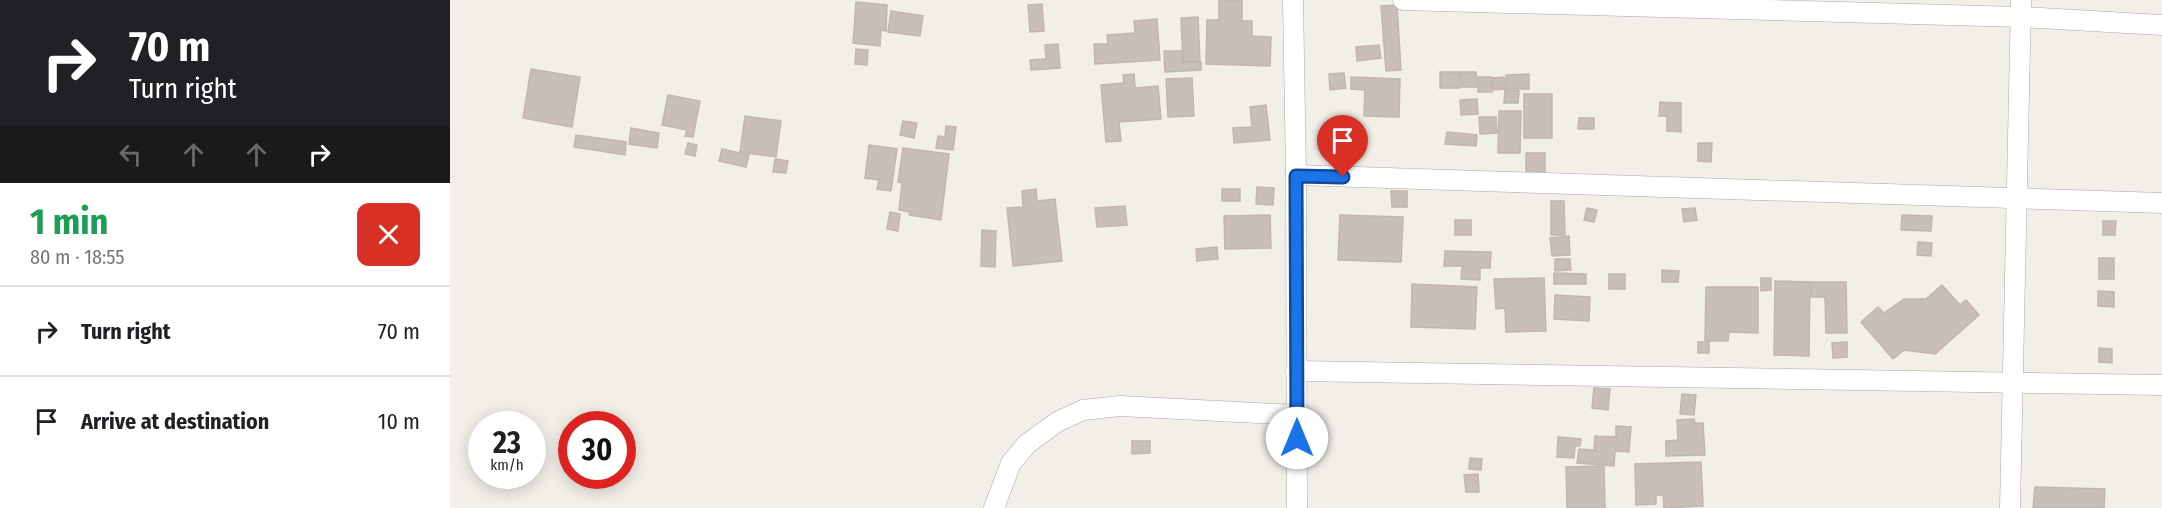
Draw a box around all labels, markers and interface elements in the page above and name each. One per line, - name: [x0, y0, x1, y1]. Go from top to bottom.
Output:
- text: 70 m: [129, 22, 210, 72]
- icon: right: [30, 24, 108, 102]
- text: Turn right: [129, 73, 237, 105]
- pin: [1317, 115, 1368, 177]
- icon: arrive: [1326, 124, 1359, 157]
- icon: left: [114, 138, 147, 171]
- icon: ahead: [177, 138, 210, 171]
- icon: ahead: [240, 138, 273, 171]
- icon: right: [303, 138, 336, 171]
- text: 1 min: [30, 200, 108, 244]
- button: close: [357, 203, 420, 266]
- text: 80 m · 18:55: [30, 245, 125, 269]
- icon: right: [30, 315, 63, 348]
- text: Turn right: [81, 318, 170, 345]
- text: 70 m: [378, 318, 420, 345]
- icon: arrive: [30, 405, 63, 438]
- position arrow: [1265, 406, 1329, 470]
- text: Arrive at destination: [81, 408, 269, 435]
- text: 10 m: [378, 408, 420, 435]
- speed limit sign: 30: [558, 411, 636, 489]
- text: 23: [493, 425, 521, 461]
- text: km/h: [490, 456, 524, 474]

